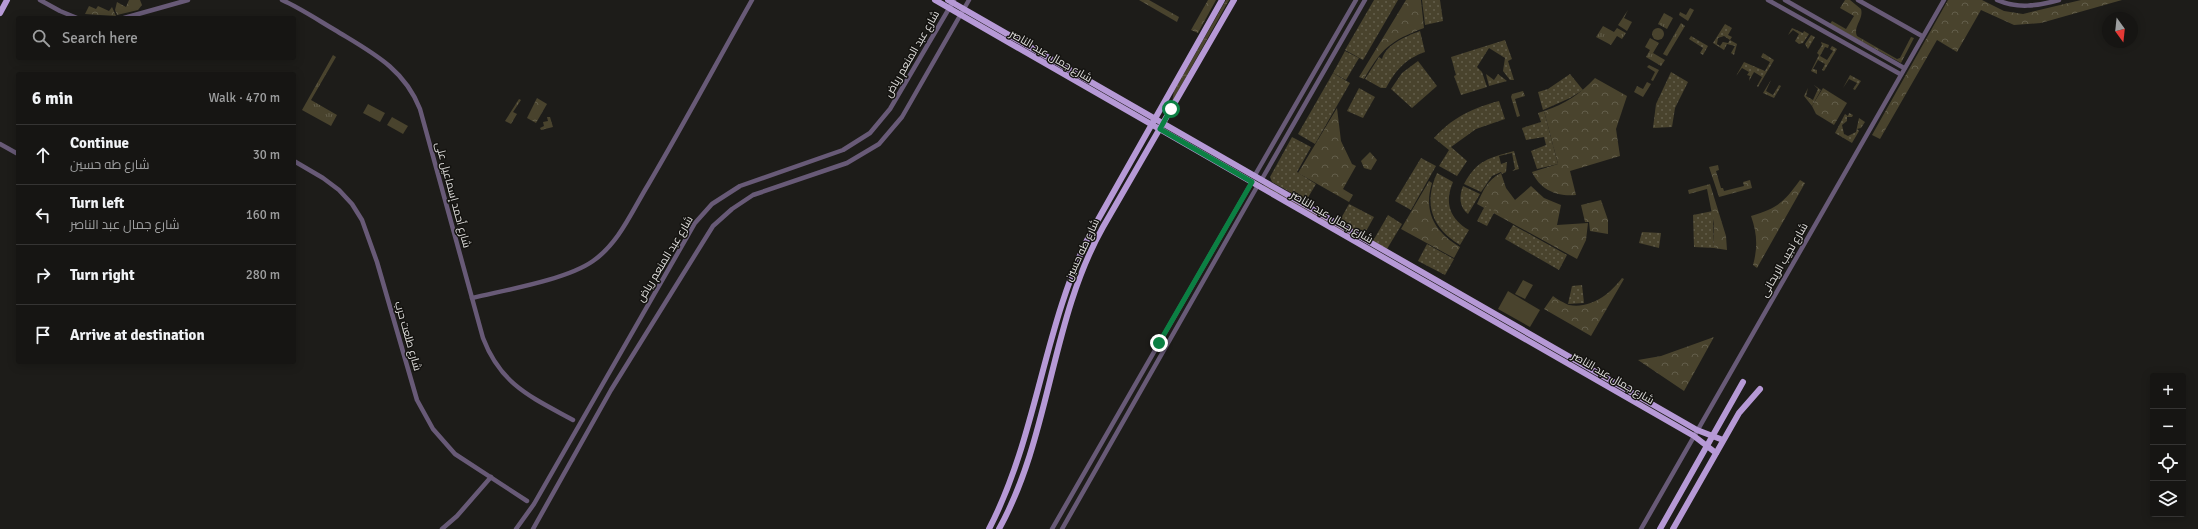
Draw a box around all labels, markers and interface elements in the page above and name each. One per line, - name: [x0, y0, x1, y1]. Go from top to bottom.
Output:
- street label: شارع عبد المنعم رياض: [882, 8, 943, 100]
- north arrow: [2102, 12, 2138, 48]
- search box: [16, 16, 296, 60]
- icon: search: [30, 27, 52, 49]
- street label: شارع جمال عبد الناصر: [1006, 27, 1094, 86]
- text: Search here: [62, 29, 138, 47]
- text: 6 min: [32, 88, 73, 109]
- text: Walk · 470 m: [209, 90, 280, 106]
- route start: [1162, 100, 1180, 118]
- text: Continue: [70, 134, 129, 152]
- street label: شارع أحمد إسماعيل على: [432, 140, 474, 250]
- icon: ahead: [32, 144, 54, 166]
- text: 30 m: [253, 147, 280, 163]
- text: شارع طه حسين: [70, 157, 149, 173]
- street label: شارع جمال عبد الناصر: [1287, 188, 1375, 247]
- text: Turn left: [70, 194, 124, 212]
- icon: left: [32, 204, 54, 226]
- text: 160 m: [246, 207, 280, 223]
- street label: شارع عبد المنعم رياض: [634, 214, 697, 305]
- text: شارع جمال عبد الناصر: [70, 217, 180, 233]
- street label: شارع طه حسين: [1062, 217, 1103, 284]
- street label: شارع نجيب الريحانى: [1757, 221, 1811, 300]
- icon: right: [32, 264, 54, 286]
- text: Turn right: [70, 266, 135, 284]
- text: 280 m: [246, 267, 280, 283]
- street label: شارع طلعت حرب: [391, 300, 424, 373]
- icon: arrive: [32, 324, 54, 346]
- text: Arrive at destination: [70, 326, 205, 344]
- route end: [1150, 334, 1168, 352]
- street label: شارع جمال عبد الناصر: [1568, 349, 1656, 408]
- map controls: [2150, 373, 2186, 517]
- button: +: [2150, 373, 2186, 409]
- button: −: [2150, 409, 2186, 445]
- button: locate: [2150, 445, 2186, 481]
- button: layers: [2150, 481, 2186, 517]

